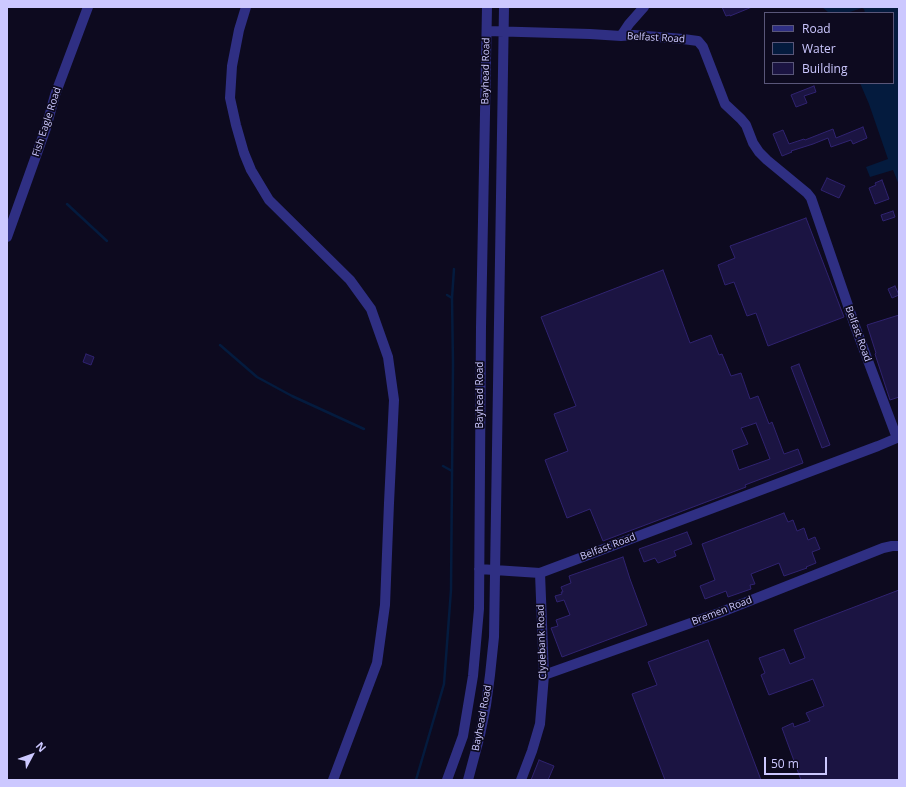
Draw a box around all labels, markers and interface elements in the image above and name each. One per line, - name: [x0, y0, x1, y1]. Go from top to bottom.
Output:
- legend: [764, 12, 894, 84]
- text: Road: [802, 20, 831, 37]
- street label: Belfast Road: [627, 30, 685, 46]
- street label: Bayhead Road: [479, 37, 493, 105]
- text: Water: [802, 40, 836, 57]
- text: Building: [802, 60, 847, 77]
- street label: Fish Eagle Road: [30, 86, 64, 158]
- street label: Belfast Road: [842, 305, 874, 363]
- street label: Bayhead Road: [474, 362, 486, 428]
- street label: Belfast Road: [579, 531, 637, 563]
- street label: Bremen Road: [690, 594, 754, 628]
- street label: Clydebank Road: [535, 604, 549, 680]
- street label: Bayhead Road: [470, 684, 494, 752]
- north arrow: [12, 735, 52, 775]
- text: N: [33, 738, 50, 755]
- scale bar: [766, 749, 829, 775]
- text: 50 m: [771, 755, 799, 772]

